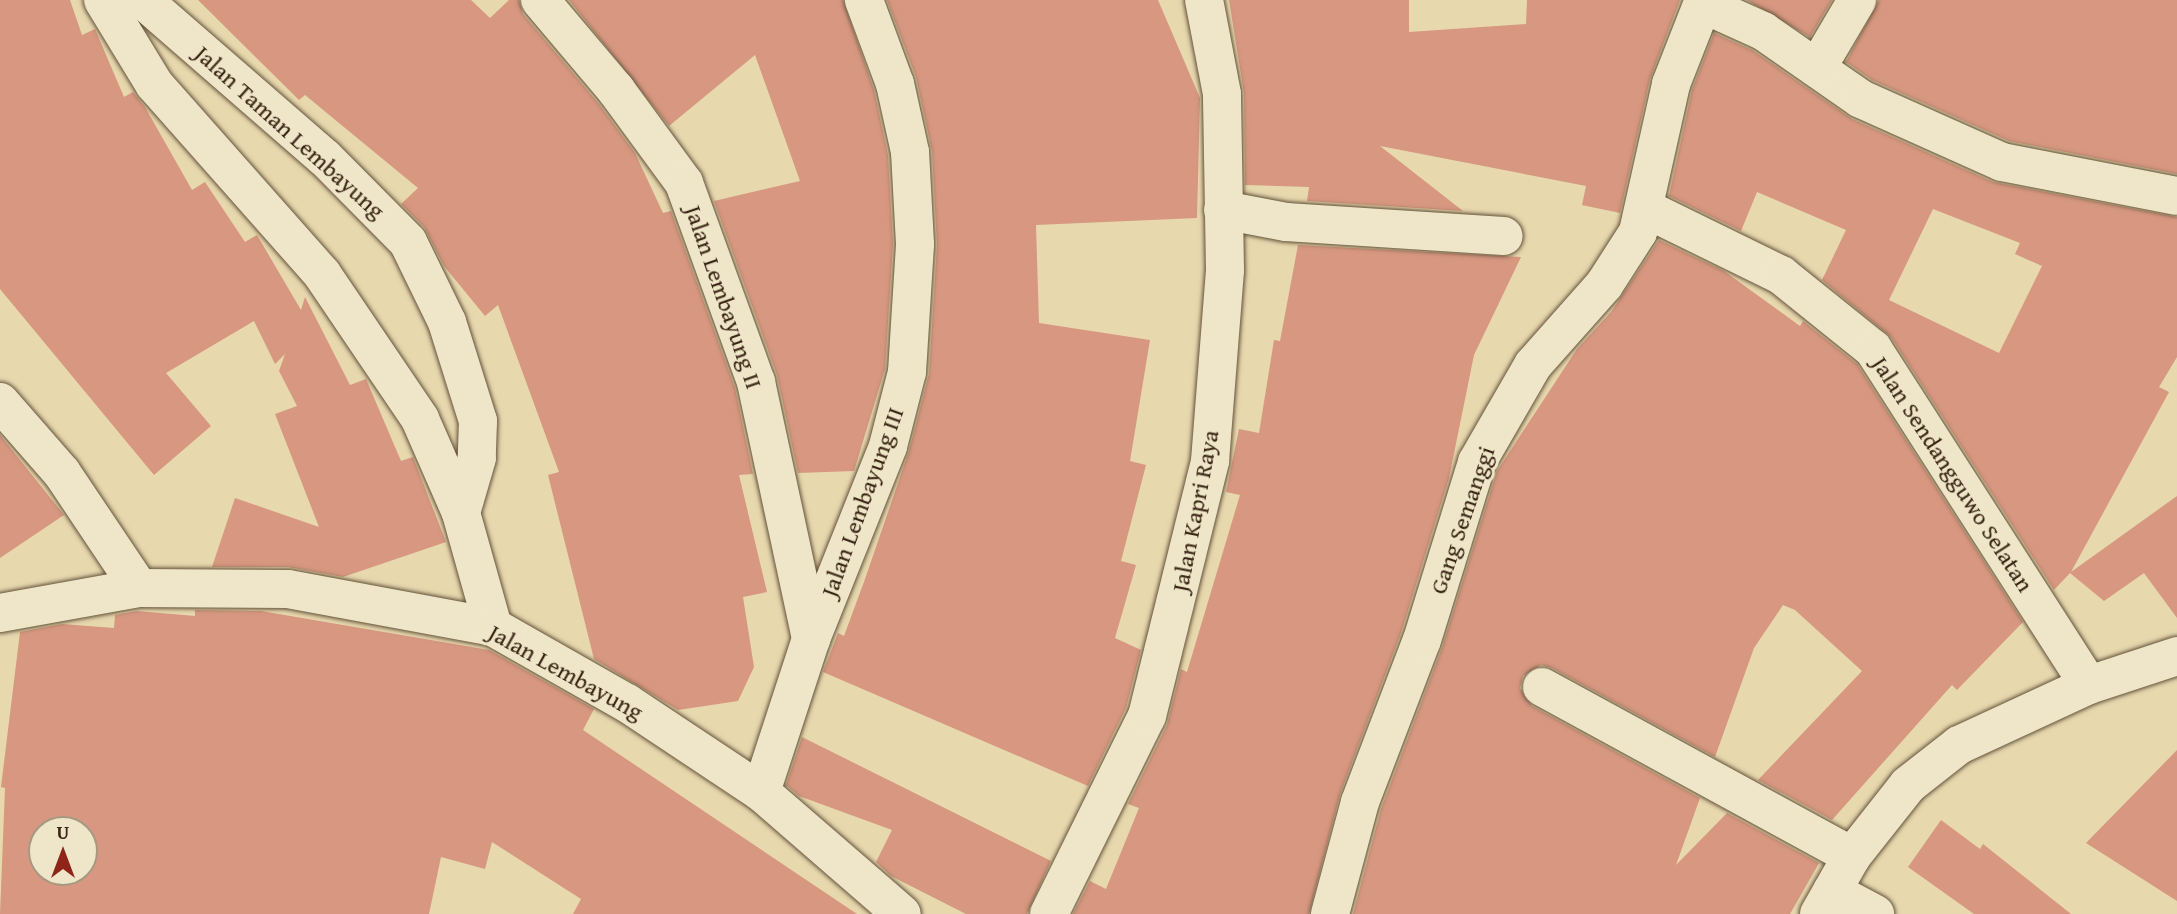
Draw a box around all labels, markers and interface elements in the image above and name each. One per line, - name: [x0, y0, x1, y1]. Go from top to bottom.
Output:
- street label: Jalan Taman Lembayung: [189, 39, 391, 225]
- street label: Jalan Lembayung II: [679, 201, 769, 393]
- street label: Jalan Sendangguwo Selatan: [1866, 351, 2040, 597]
- street label: Jalan Lembayung III: [814, 403, 910, 601]
- street label: Jalan Kapri Raya: [1165, 428, 1225, 594]
- street label: Gang Semanggi: [1423, 442, 1501, 598]
- street label: Jalan Lembayung: [484, 618, 648, 726]
- north arrow: [28, 816, 98, 886]
- text: U: [57, 818, 69, 846]

